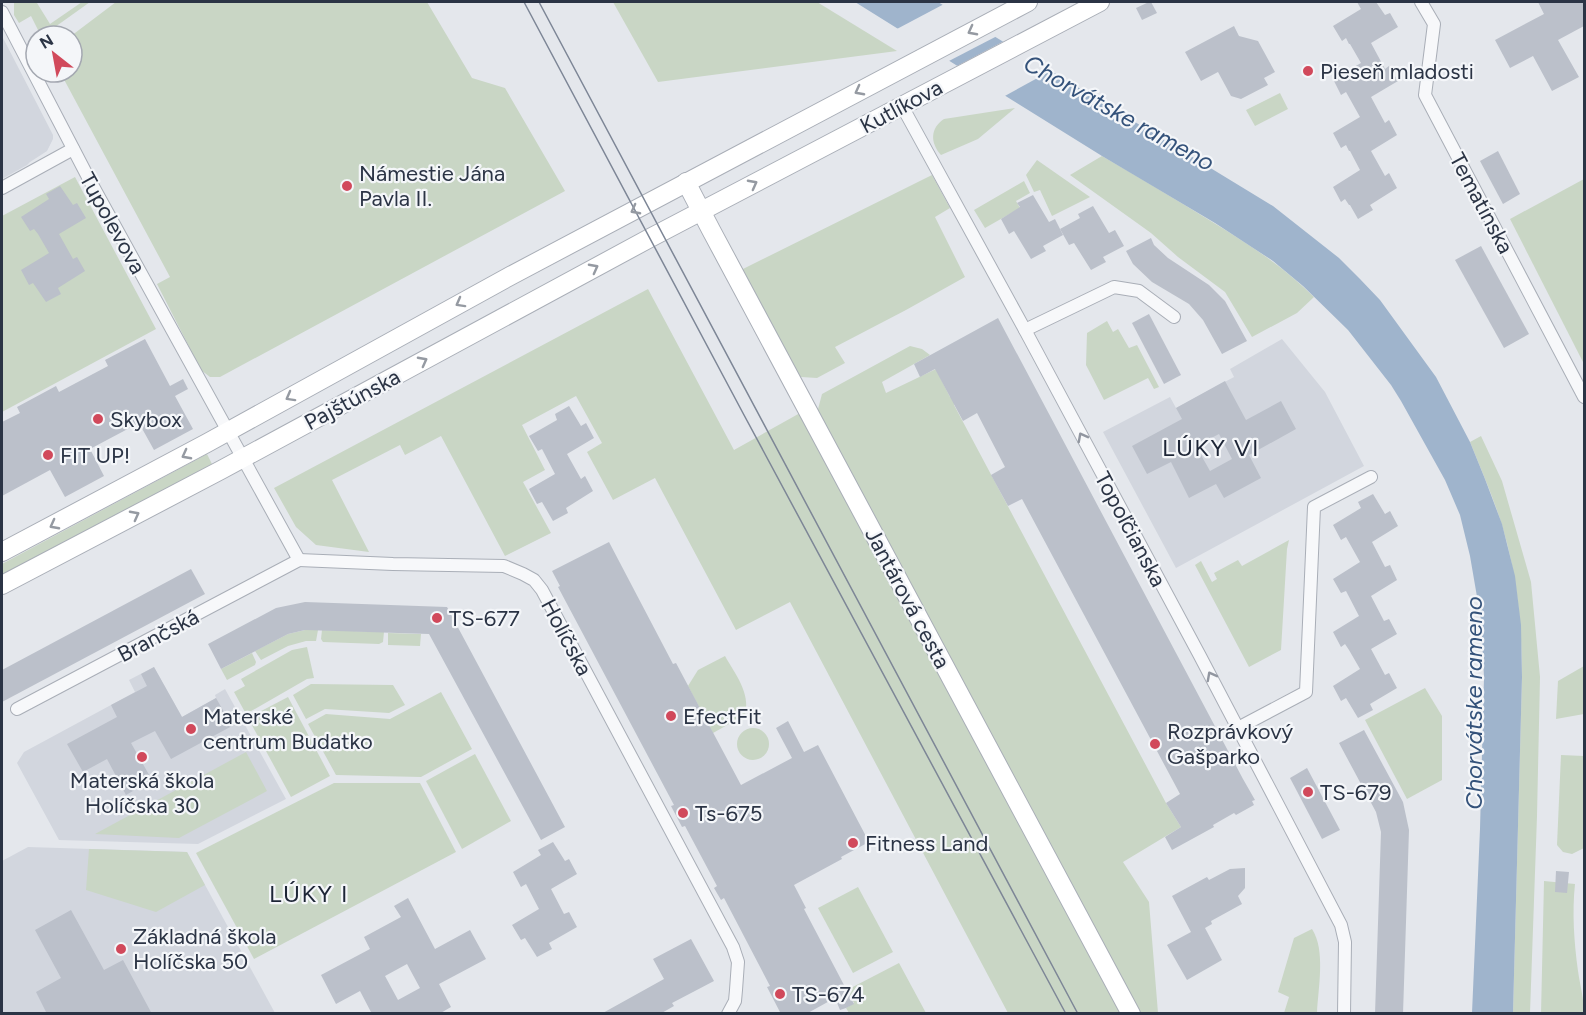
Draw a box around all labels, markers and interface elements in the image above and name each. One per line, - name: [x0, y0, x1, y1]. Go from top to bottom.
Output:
- north arrow: [24, 24, 84, 84]
- one-way arrow: [968, 24, 978, 35]
- text: N: [36, 30, 57, 53]
- water label: Chorvátske rameno: [1019, 48, 1220, 177]
- place label: Pieseň mladosti: [1320, 58, 1474, 85]
- marker: Pieseň mladosti: [1301, 64, 1315, 78]
- street label: Kutlíkova: [856, 74, 947, 139]
- one-way arrow: [855, 84, 865, 95]
- street label: Tematínska: [1444, 148, 1519, 258]
- place label: Námestie Jána Pavla II.: [359, 160, 505, 212]
- street label: Tupolevova: [74, 168, 151, 279]
- marker: Námestie Jána Pavla II.: [340, 179, 354, 193]
- one-way arrow: [747, 180, 757, 191]
- one-way arrow: [630, 202, 641, 214]
- one-way arrow: [588, 264, 599, 275]
- one-way arrow: [456, 296, 467, 307]
- one-way arrow: [417, 357, 427, 368]
- street label: Pajštúnska: [300, 363, 405, 436]
- one-way arrow: [286, 390, 296, 401]
- place label: Skybox: [110, 406, 182, 433]
- marker: Skybox: [91, 412, 105, 426]
- one-way arrow: [1078, 433, 1089, 443]
- district label: LÚKY VI: [1162, 433, 1260, 462]
- place label: FIT UP!: [60, 442, 130, 469]
- one-way arrow: [181, 447, 192, 459]
- marker: FIT UP!: [41, 448, 55, 462]
- street label: Topoľčianska: [1089, 467, 1172, 591]
- one-way arrow: [129, 511, 139, 522]
- one-way arrow: [50, 518, 60, 529]
- street label: Jantárová cesta: [859, 523, 956, 673]
- street label: Holíčska: [535, 594, 598, 680]
- water label: Chorvátske rameno: [1459, 596, 1488, 810]
- street label: Brančská: [113, 603, 203, 668]
- place label: TS-677: [449, 605, 520, 632]
- marker: TS-677: [430, 611, 444, 625]
- one-way arrow: [1206, 672, 1218, 683]
- place label: Materské centrum Budatko: [203, 703, 373, 755]
- place label: EfectFit: [683, 703, 762, 730]
- marker: EfectFit: [664, 709, 678, 723]
- place label: Rozprávkový Gašparko: [1167, 718, 1294, 770]
- marker: Materské centrum Budatko: [184, 722, 198, 736]
- marker: Rozprávkový Gašparko: [1148, 737, 1162, 751]
- marker: Materská škola Holíčska 30: [135, 750, 149, 764]
- place label: Materská škola Holíčska 30: [70, 767, 214, 819]
- place label: TS-679: [1320, 779, 1392, 806]
- marker: TS-679: [1301, 785, 1315, 799]
- place label: Ts-675: [695, 800, 762, 827]
- marker: Ts-675: [676, 806, 690, 820]
- place label: Fitness Land: [865, 830, 988, 857]
- marker: Fitness Land: [846, 836, 860, 850]
- district label: LÚKY I: [269, 879, 349, 908]
- place label: Základná škola Holíčska 50: [133, 923, 276, 975]
- marker: Základná škola Holíčska 50: [114, 942, 128, 956]
- place label: TS-674: [792, 981, 865, 1008]
- marker: TS-674: [773, 987, 787, 1001]

